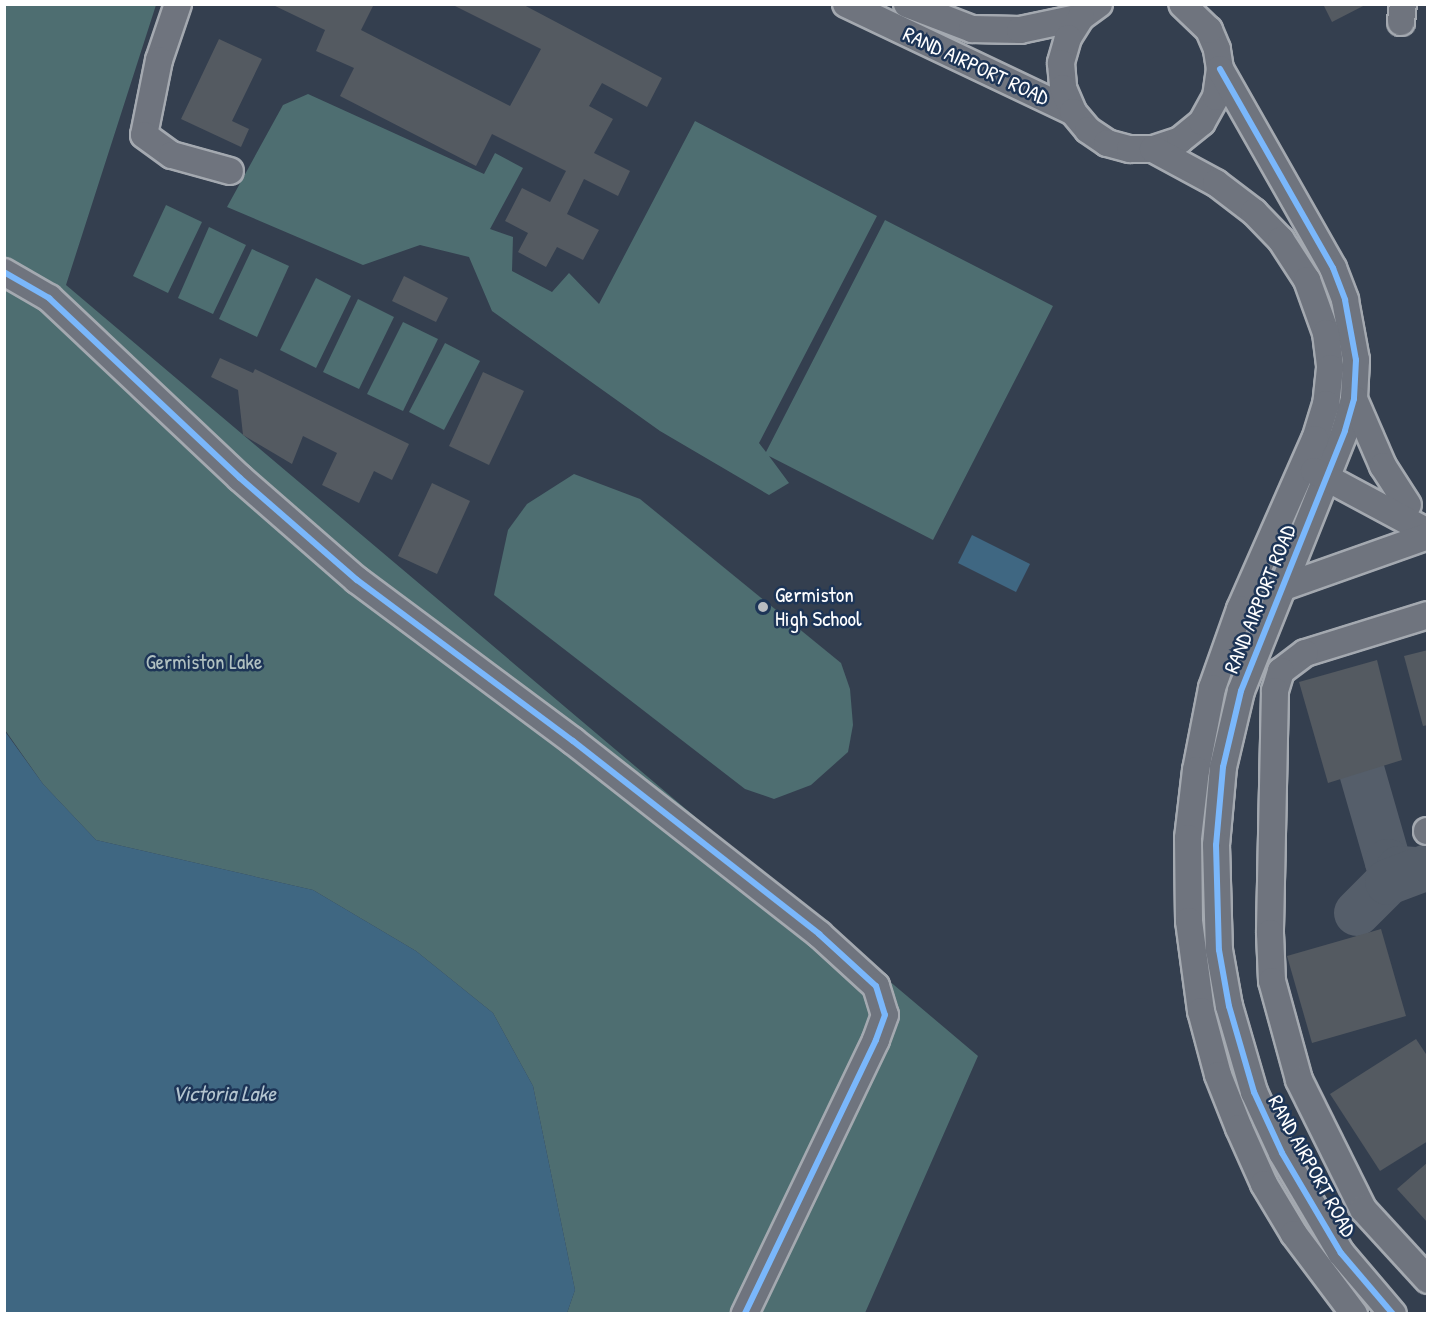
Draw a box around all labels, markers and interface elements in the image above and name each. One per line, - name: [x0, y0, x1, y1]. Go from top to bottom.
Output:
- street label: RAND AIRPORT ROAD: [899, 21, 1053, 111]
- street label: RAND AIRPORT ROAD: [1219, 521, 1301, 677]
- place label: Germiston High School: [775, 582, 862, 632]
- marker: Germiston High School: [756, 600, 770, 614]
- park label: Germiston Lake: [146, 649, 262, 675]
- water label: Victoria Lake: [172, 1081, 276, 1107]
- street label: RAND AIRPORT ROAD: [1263, 1091, 1361, 1241]

